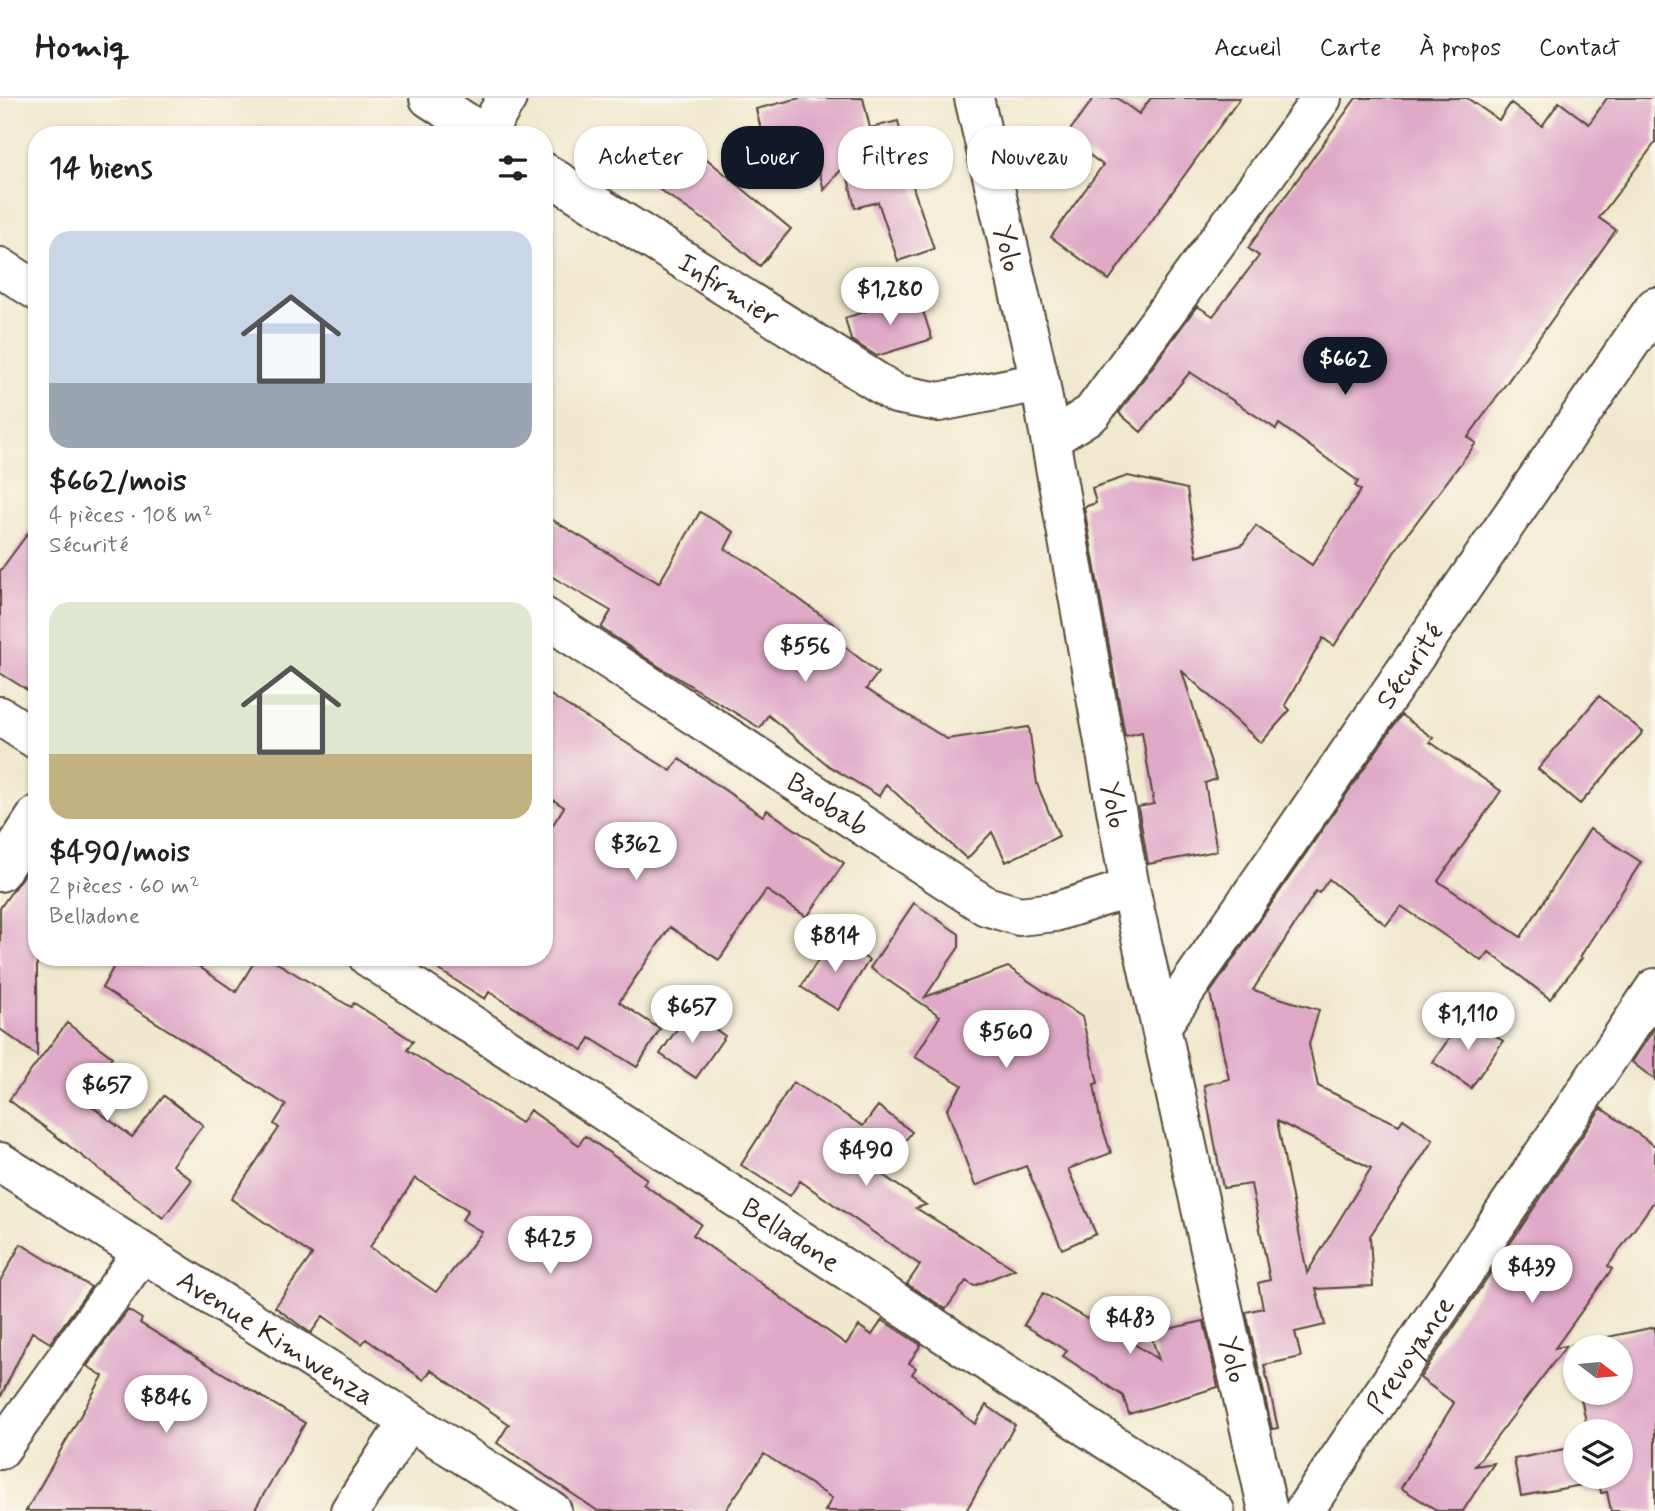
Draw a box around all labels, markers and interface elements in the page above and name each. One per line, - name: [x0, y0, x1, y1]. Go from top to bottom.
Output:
- text: Homiq: [35, 26, 130, 70]
- text: Accueil: [1214, 33, 1282, 64]
- text: Carte: [1320, 33, 1381, 64]
- text: À propos: [1419, 33, 1501, 64]
- text: Contact: [1539, 33, 1620, 64]
- chip: Acheter: [574, 126, 707, 189]
- chip: Louer: [721, 126, 824, 189]
- chip: Filtres: [838, 126, 953, 189]
- chip: Nouveau: [967, 126, 1092, 189]
- text: 14 biens: [49, 149, 153, 188]
- icon: filters: [494, 149, 532, 187]
- street label: Yolo: [983, 222, 1030, 276]
- street label: Infirmier: [670, 245, 786, 337]
- pin: $1,280: [833, 268, 947, 327]
- text: $1,280: [857, 275, 923, 305]
- icon: home: [228, 276, 354, 402]
- pin: $662: [1304, 338, 1386, 397]
- text: $662: [1319, 345, 1371, 375]
- text: $662/mois: [49, 462, 187, 501]
- text: 4 pièces · 108 m²: [49, 501, 213, 531]
- text: Sécurité: [49, 531, 128, 561]
- street label: Sécurité: [1368, 617, 1453, 717]
- pin: $556: [764, 624, 846, 684]
- text: $556: [780, 632, 830, 662]
- icon: home: [228, 647, 354, 773]
- street label: Baobab: [779, 765, 876, 846]
- street label: Yolo: [1090, 779, 1135, 831]
- pin: $362: [595, 822, 677, 882]
- text: $362: [611, 830, 661, 860]
- text: $490/mois: [49, 833, 190, 872]
- text: 2 pièces · 60 m²: [49, 872, 199, 902]
- text: Belladone: [49, 902, 140, 932]
- pin: $814: [794, 914, 876, 974]
- text: $814: [810, 922, 860, 952]
- pin: $657: [651, 986, 733, 1045]
- pin: $1,110: [1411, 992, 1525, 1052]
- text: $657: [667, 993, 717, 1023]
- text: $1,110: [1438, 1000, 1498, 1030]
- pin: $560: [965, 1010, 1047, 1070]
- text: $560: [979, 1018, 1033, 1048]
- pin: $657: [66, 1063, 148, 1123]
- text: $657: [82, 1071, 132, 1101]
- pin: $490: [825, 1128, 907, 1188]
- text: $490: [839, 1136, 893, 1166]
- street label: Belladone: [734, 1190, 847, 1282]
- pin: $425: [509, 1216, 591, 1276]
- text: $425: [524, 1224, 576, 1254]
- pin: $439: [1491, 1246, 1573, 1305]
- text: $439: [1508, 1253, 1556, 1283]
- street label: Avenue Kimwenza: [169, 1262, 381, 1415]
- street label: Prevoyance: [1359, 1290, 1464, 1421]
- pin: $483: [1089, 1296, 1171, 1356]
- text: $483: [1106, 1304, 1154, 1334]
- street label: Yolo: [1209, 1333, 1255, 1386]
- north arrow: [1563, 1335, 1633, 1405]
- map controls: [1563, 1335, 1633, 1489]
- pin: $846: [125, 1376, 207, 1435]
- text: $846: [140, 1383, 192, 1413]
- button: layers: [1563, 1419, 1633, 1489]

